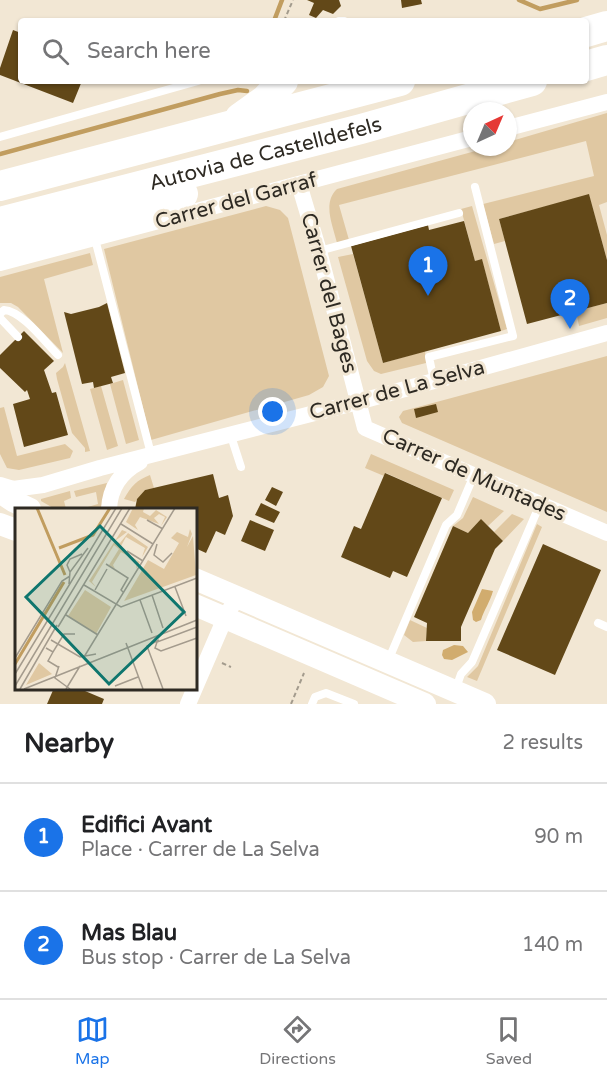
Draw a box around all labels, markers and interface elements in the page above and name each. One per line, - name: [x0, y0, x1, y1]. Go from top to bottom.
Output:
- search box: [18, 18, 589, 84]
- icon: search: [39, 35, 72, 68]
- text: Search here: [87, 38, 211, 64]
- north arrow: [463, 102, 517, 156]
- street label: Autovia de Castelldefels: [146, 111, 385, 196]
- street label: Carrer del Garraf: [152, 167, 320, 235]
- street label: Carrer del Bages: [296, 210, 362, 376]
- pin: 1: [408, 246, 448, 296]
- pin: 2: [550, 280, 590, 329]
- street label: Carrer de La Selva: [307, 355, 487, 425]
- your location: [258, 397, 287, 426]
- street label: Carrer de Muntades: [378, 423, 570, 527]
- inset map: [15, 508, 196, 689]
- text: Nearby: [24, 728, 114, 759]
- text: 2 results: [503, 731, 583, 755]
- text: Edifici Avant: [81, 812, 212, 838]
- text: 1: [37, 825, 50, 849]
- text: 90 m: [534, 825, 583, 849]
- text: Place · Carrer de La Selva: [81, 838, 320, 862]
- text: Mas Blau: [81, 920, 177, 946]
- text: 2: [37, 933, 50, 957]
- text: 140 m: [522, 933, 583, 957]
- text: Bus stop · Carrer de La Selva: [81, 946, 351, 970]
- tab: Map: [75, 1013, 109, 1069]
- tab: Directions: [259, 1013, 336, 1069]
- tab: Saved: [486, 1013, 532, 1069]

